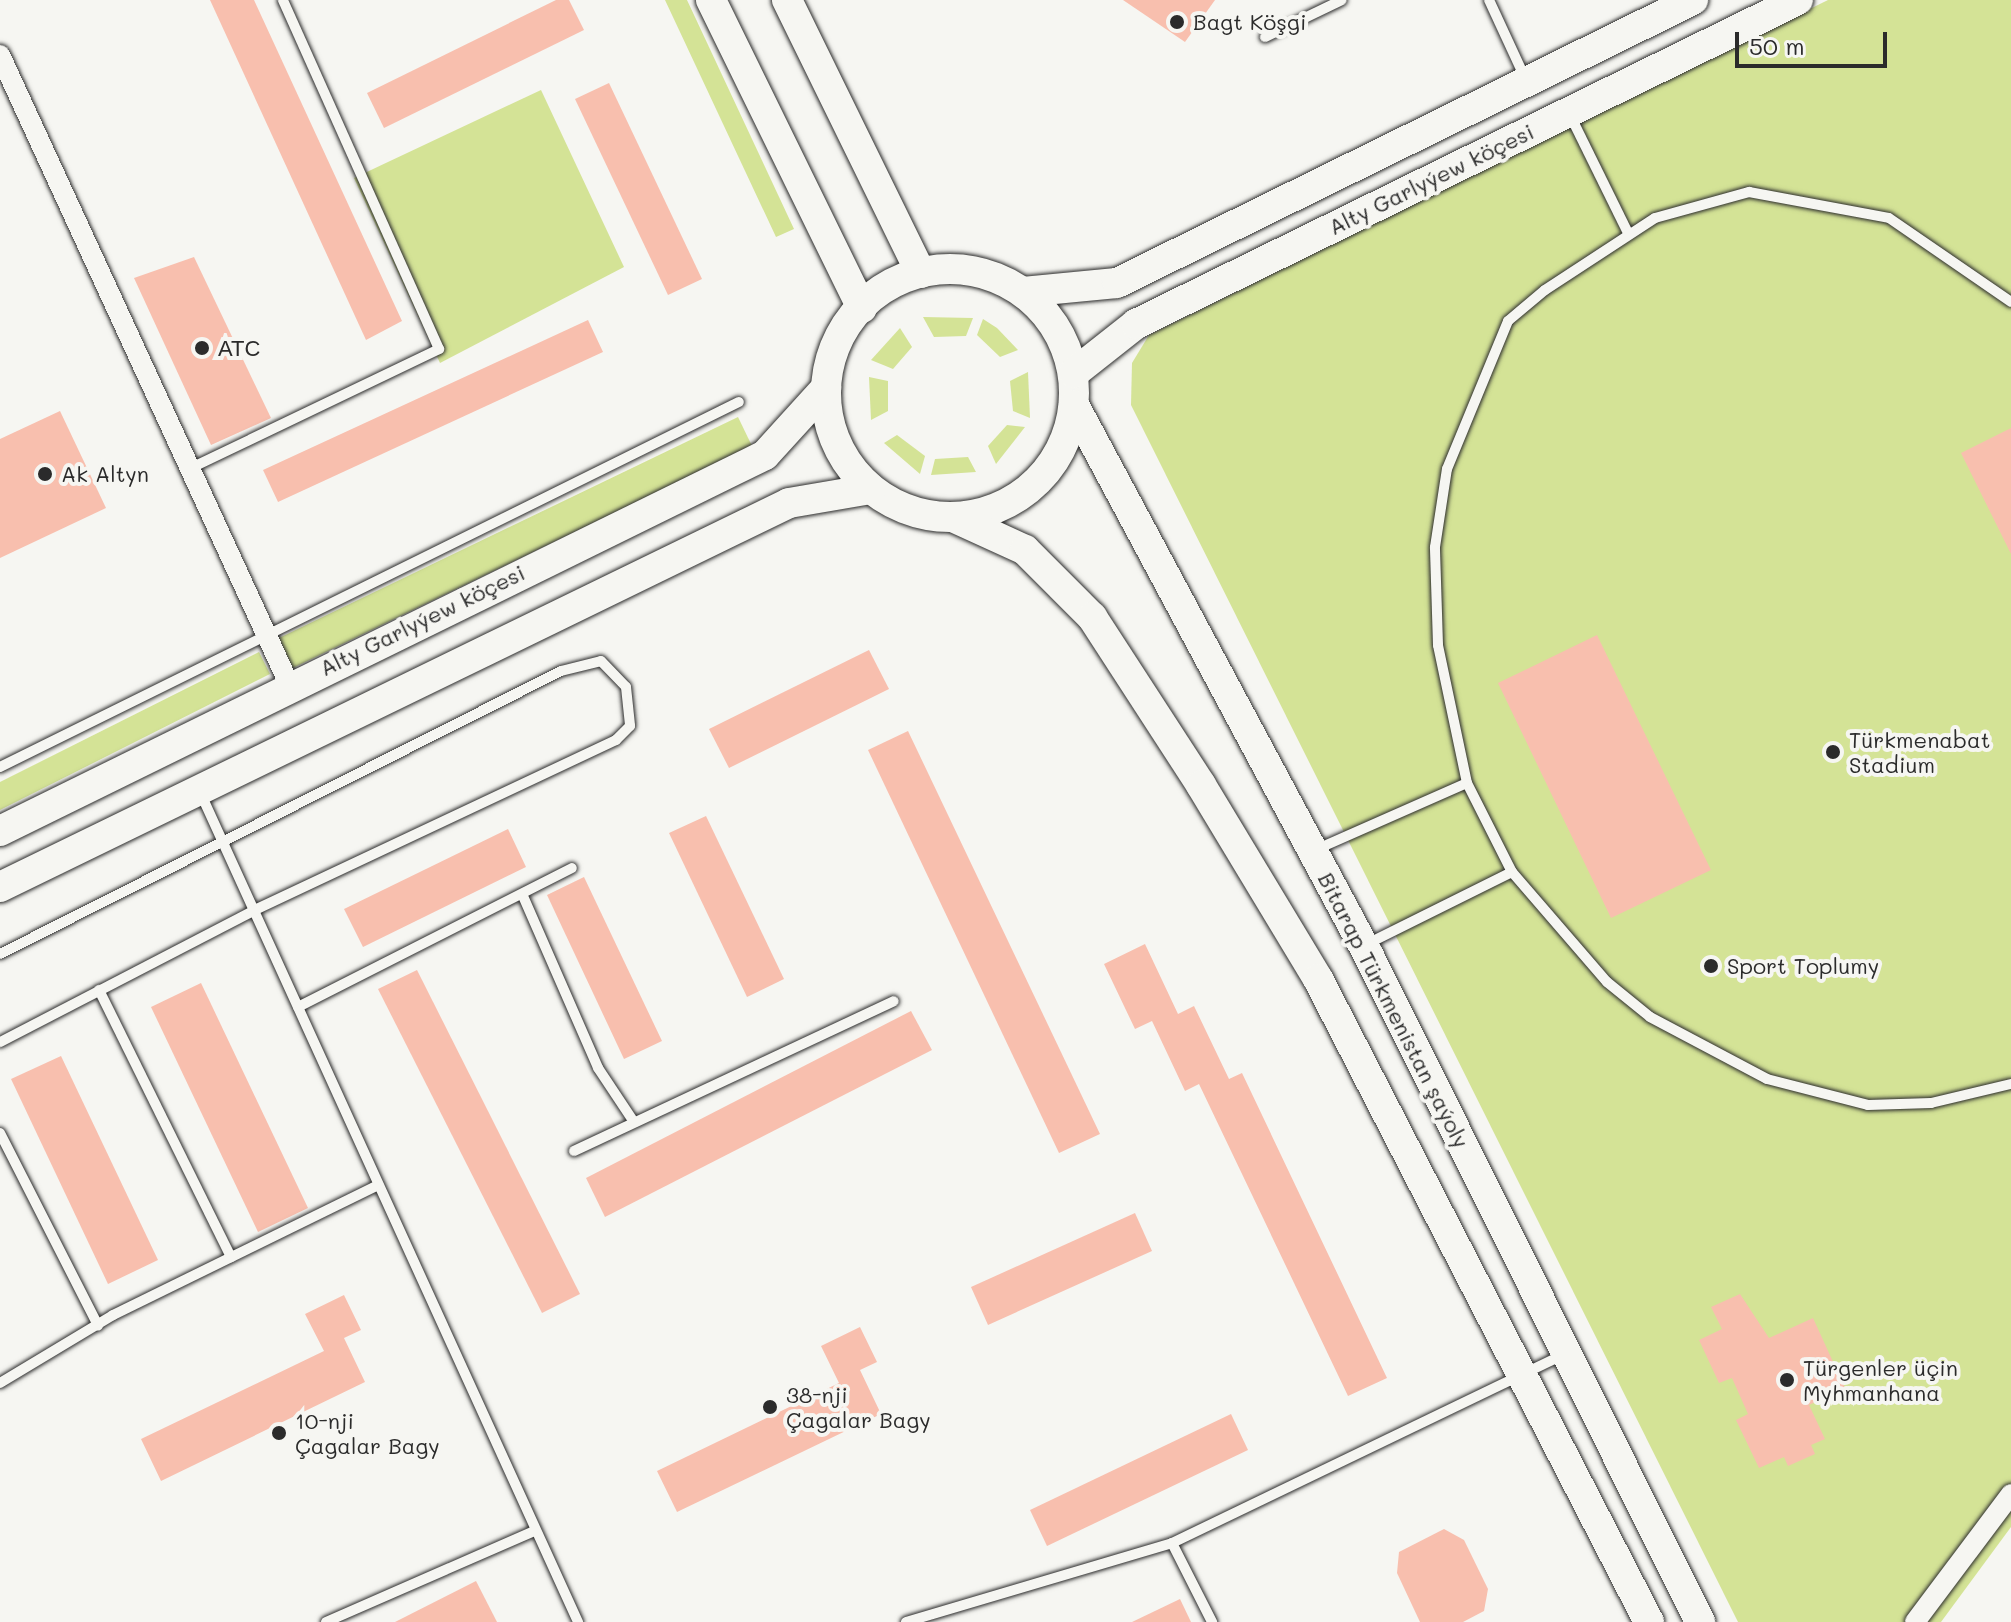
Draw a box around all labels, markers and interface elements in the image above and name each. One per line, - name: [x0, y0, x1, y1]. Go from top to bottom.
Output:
- place label: Bagt Köşgi: [1193, 9, 1306, 35]
- marker: Bagt Köşgi: [1168, 13, 1186, 31]
- scale bar: [1739, 16, 1891, 66]
- text: 50 m: [1749, 30, 1805, 61]
- street label: Alty Garlyýew köçesi: [1324, 118, 1538, 240]
- place label: АТС: [218, 335, 260, 361]
- marker: АТС: [193, 339, 211, 357]
- place label: Ak Altyn: [61, 461, 149, 487]
- marker: Ak Altyn: [36, 465, 54, 483]
- street label: Alty Garlyýew köçesi: [315, 559, 529, 681]
- place label: Türkmenabat Stadium: [1849, 726, 1990, 778]
- marker: Türkmenabat Stadium: [1824, 743, 1842, 761]
- street label: Bitarap Türkmenistan şaýoly: [1313, 868, 1475, 1152]
- place label: Sport Toplumy: [1727, 953, 1879, 979]
- marker: Sport Toplumy: [1702, 957, 1720, 975]
- place label: Türgenler üçin Myhmanhana: [1803, 1354, 1958, 1406]
- marker: Türgenler üçin Myhmanhana: [1778, 1371, 1796, 1389]
- place label: 38-nji Çagalar Bagy: [786, 1381, 931, 1432]
- marker: 38-nji Çagalar Bagy: [761, 1398, 779, 1416]
- place label: 10-nji Çagalar Bagy: [295, 1407, 440, 1458]
- marker: 10-nji Çagalar Bagy: [270, 1424, 288, 1442]

